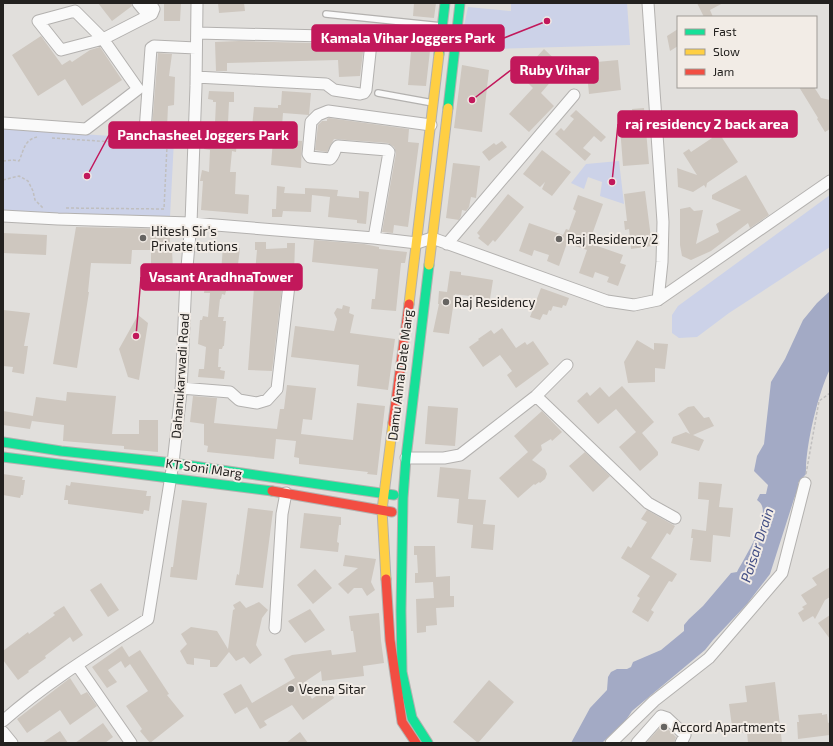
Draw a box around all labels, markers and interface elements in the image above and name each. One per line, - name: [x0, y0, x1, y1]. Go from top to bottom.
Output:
- legend: [677, 16, 817, 88]
- text: Fast: [713, 24, 737, 38]
- callout: Kamala Vihar Joggers Park: [312, 25, 504, 51]
- text: Kamala Vihar Joggers Park: [321, 29, 495, 46]
- text: Slow: [713, 44, 740, 58]
- callout: Ruby Vihar: [511, 57, 598, 83]
- text: Ruby Vihar: [519, 61, 591, 78]
- text: Jam: [713, 64, 734, 78]
- callout: raj residency 2 back area: [618, 111, 797, 137]
- text: raj residency 2 back area: [625, 115, 789, 132]
- callout: Panchasheel Joggers Park: [109, 122, 297, 148]
- text: Panchasheel Joggers Park: [117, 126, 289, 143]
- place label: Hitesh Sir's Private tutions: [151, 223, 238, 254]
- place label: Raj Residency 2: [567, 231, 658, 247]
- marker: Hitesh Sir's Private tutions: [138, 233, 148, 243]
- marker: Raj Residency 2: [554, 234, 564, 244]
- callout: Vasant AradhnaTower: [141, 264, 302, 290]
- text: Vasant AradhnaTower: [149, 268, 293, 285]
- place label: Raj Residency: [454, 294, 535, 310]
- marker: Raj Residency: [441, 297, 451, 307]
- street label: Damu Anna Date Marg: [384, 309, 416, 441]
- street label: Dahanukarwadi Road: [168, 313, 192, 439]
- street label: KT Soni Marg: [165, 455, 243, 481]
- water label: Poisar Drain: [736, 505, 777, 584]
- place label: Veena Sitar: [299, 681, 366, 697]
- marker: Veena Sitar: [286, 684, 296, 694]
- place label: Accord Apartments: [672, 719, 786, 735]
- marker: Accord Apartments: [659, 722, 669, 732]

